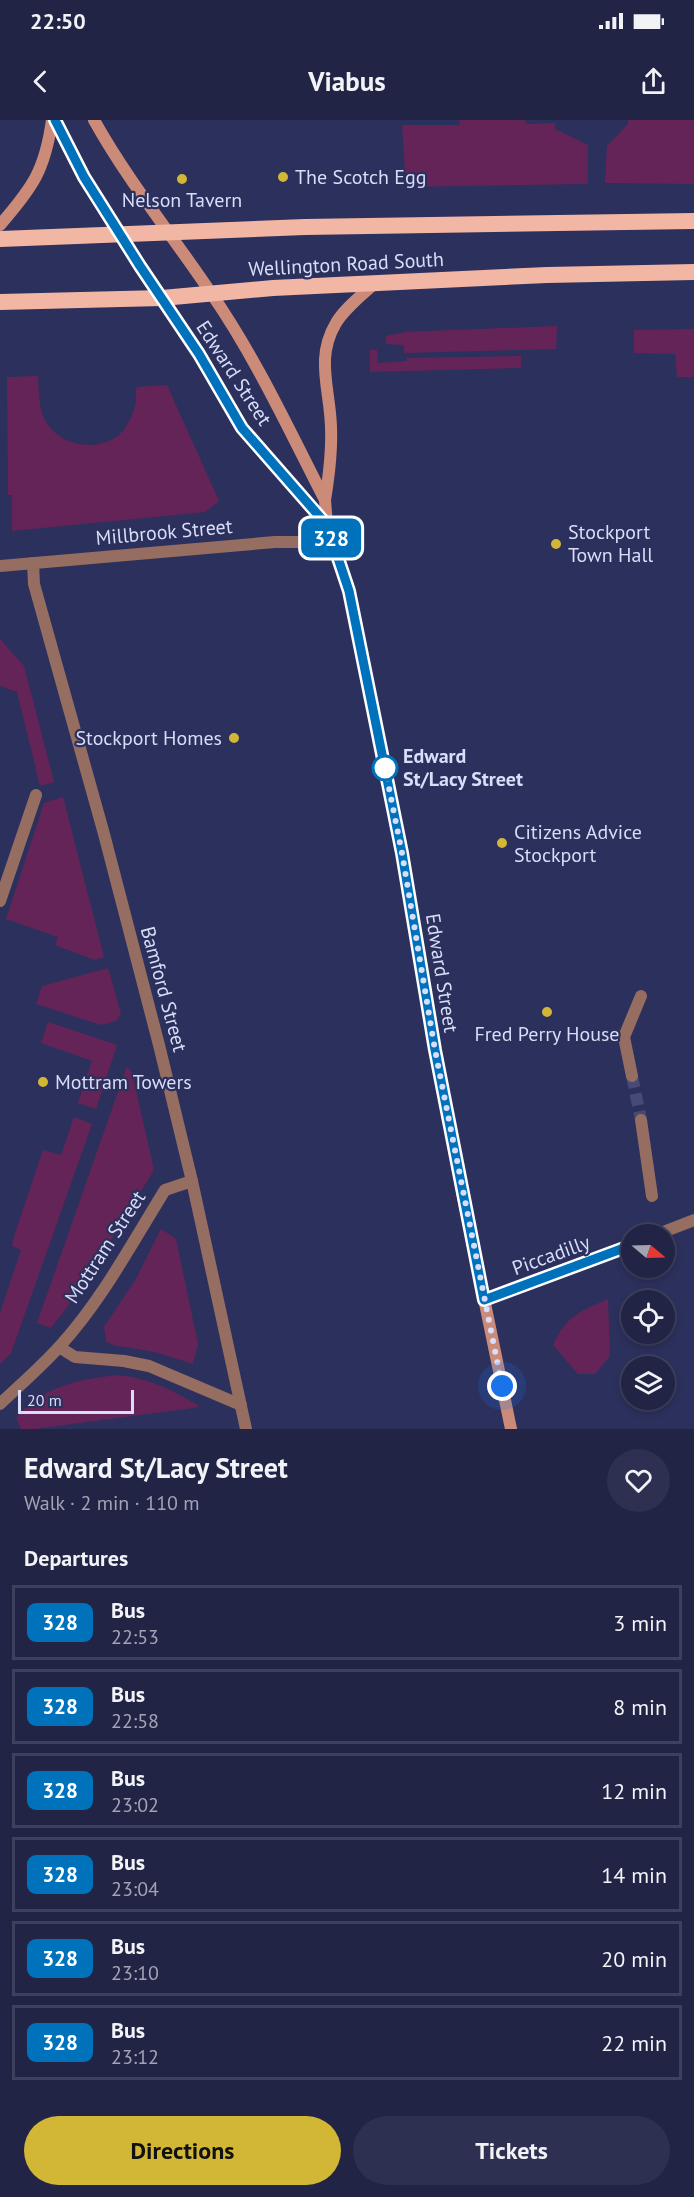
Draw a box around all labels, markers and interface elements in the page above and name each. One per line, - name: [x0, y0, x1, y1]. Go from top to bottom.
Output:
- text: 22:50: [30, 7, 86, 35]
- text: Viabus: [308, 64, 386, 98]
- icon: back: [24, 65, 57, 98]
- icon: share: [637, 65, 670, 98]
- place label: The Scotch Egg: [295, 164, 427, 190]
- marker: The Scotch Egg: [276, 170, 290, 184]
- marker: Nelson Tavern: [175, 172, 189, 186]
- place label: Nelson Tavern: [122, 187, 242, 213]
- street label: Wellington Road South: [248, 246, 444, 282]
- street label: Edward Street: [190, 316, 278, 431]
- street label: Millbrook Street: [94, 513, 234, 551]
- line badge: 328: [296, 518, 366, 558]
- place label: Stockport Town Hall: [568, 519, 653, 568]
- text: 328: [313, 525, 349, 552]
- marker: Stockport Town Hall: [549, 537, 563, 551]
- place label: Stockport Homes: [75, 725, 222, 751]
- marker: Stockport Homes: [227, 731, 241, 745]
- place label: Edward St/Lacy Street: [403, 743, 523, 792]
- marker: Edward St/Lacy Street: [372, 755, 398, 781]
- place label: Citizens Advice Stockport: [514, 819, 642, 868]
- marker: Citizens Advice Stockport: [495, 836, 509, 850]
- street label: Edward Street: [420, 912, 464, 1035]
- street label: Bamford Street: [135, 923, 193, 1055]
- marker: Fred Perry House: [540, 1005, 554, 1019]
- place label: Fred Perry House: [474, 1021, 620, 1047]
- place label: Mottram Towers: [55, 1069, 192, 1095]
- marker: Mottram Towers: [36, 1075, 50, 1089]
- street label: Mottram Street: [59, 1185, 151, 1308]
- north arrow: [621, 1224, 675, 1278]
- map controls: [621, 1224, 675, 1410]
- street label: Piccadilly: [508, 1229, 594, 1281]
- button: locate: [621, 1290, 675, 1344]
- button: layers: [621, 1356, 675, 1410]
- your location: [487, 1371, 517, 1401]
- scale bar: [18, 1387, 134, 1414]
- text: 20 m: [27, 1390, 62, 1410]
- text: Edward St/Lacy Street: [24, 1449, 288, 1486]
- button: heart: [607, 1449, 670, 1512]
- text: Walk · 2 min · 110 m: [24, 1490, 200, 1516]
- text: Departures: [24, 1544, 128, 1572]
- text: Bus: [111, 1596, 145, 1624]
- text: 328: [42, 1609, 78, 1636]
- text: 3 min: [613, 1609, 667, 1637]
- text: 22:53: [111, 1624, 159, 1650]
- text: Bus: [111, 1680, 145, 1708]
- text: 328: [42, 1693, 78, 1720]
- text: 8 min: [613, 1693, 667, 1721]
- text: 22:58: [111, 1708, 159, 1734]
- text: Bus: [111, 1764, 145, 1792]
- text: 328: [42, 1777, 78, 1804]
- text: 12 min: [601, 1777, 667, 1805]
- text: 23:02: [111, 1792, 159, 1818]
- text: Bus: [111, 1848, 145, 1876]
- text: 328: [42, 1861, 78, 1888]
- text: 14 min: [601, 1861, 667, 1889]
- text: 23:04: [111, 1876, 159, 1902]
- text: Bus: [111, 1932, 145, 1960]
- text: 328: [42, 1945, 78, 1972]
- text: 20 min: [601, 1945, 667, 1973]
- text: 23:10: [111, 1960, 159, 1986]
- text: Bus: [111, 2016, 145, 2044]
- text: 328: [42, 2029, 78, 2056]
- text: 22 min: [601, 2029, 667, 2057]
- text: 23:12: [111, 2044, 159, 2070]
- button: Directions: [24, 2116, 341, 2185]
- button: Tickets: [353, 2116, 670, 2185]

